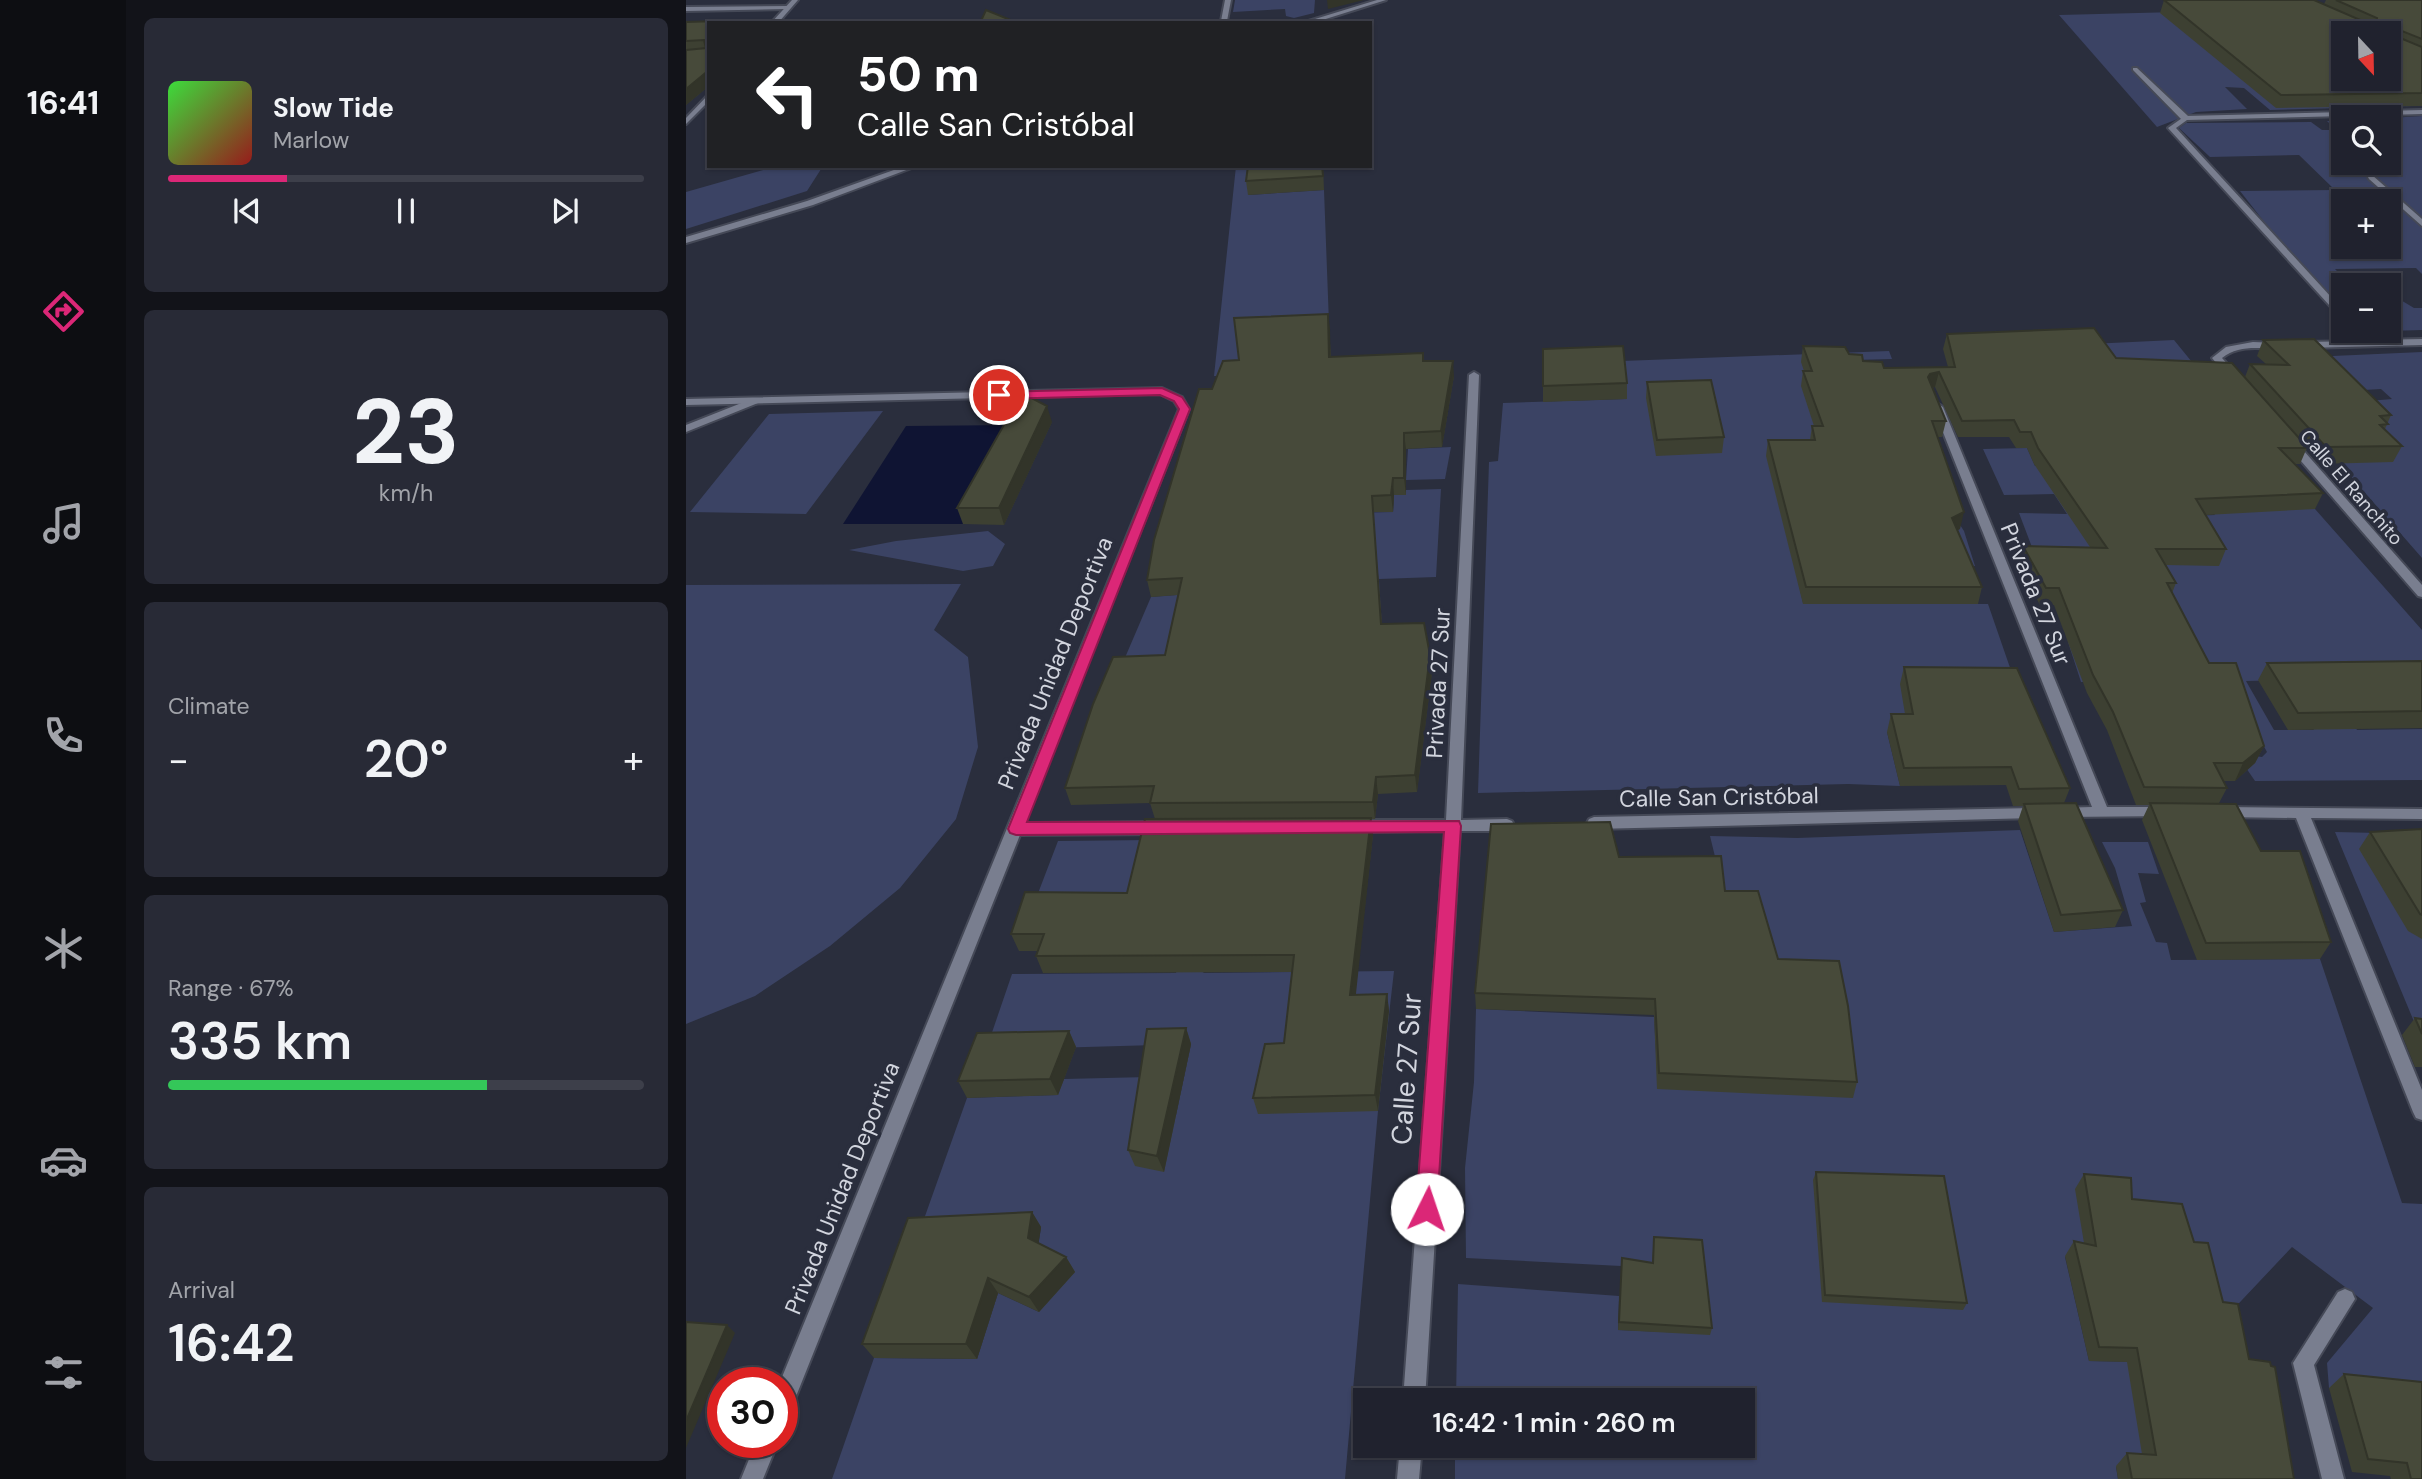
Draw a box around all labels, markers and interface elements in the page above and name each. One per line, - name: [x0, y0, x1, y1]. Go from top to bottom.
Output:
- north arrow: [2331, 21, 2401, 91]
- map controls: [2331, 21, 2401, 343]
- text: 50 m: [857, 42, 980, 106]
- icon: left: [742, 49, 833, 140]
- text: 16:41: [27, 82, 99, 124]
- text: Slow Tide: [273, 91, 394, 125]
- text: Calle San Cristóbal: [857, 104, 1135, 146]
- button: search: [2331, 105, 2401, 175]
- text: Marlow: [273, 125, 349, 155]
- button: +: [2331, 189, 2401, 259]
- icon: previous: [228, 192, 266, 230]
- icon: pause: [387, 192, 425, 230]
- icon: next: [546, 192, 584, 230]
- button: −: [2331, 273, 2401, 343]
- icon: directions: [39, 287, 88, 336]
- pin: [969, 365, 1029, 425]
- text: 23: [352, 373, 460, 491]
- icon: arrive: [980, 376, 1018, 414]
- street label: Calle El Ranchito: [2295, 424, 2409, 550]
- text: km/h: [379, 478, 433, 508]
- icon: music: [39, 499, 88, 548]
- street label: Privada 27 Sur: [1994, 518, 2078, 670]
- street label: Privada Unidad Deportiva: [991, 532, 1119, 794]
- street label: Privada 27 Sur: [1419, 607, 1457, 759]
- text: Climate: [168, 691, 250, 721]
- icon: phone: [39, 711, 88, 760]
- text: 20°: [364, 725, 448, 793]
- text: −: [168, 735, 189, 785]
- text: +: [623, 735, 644, 785]
- street label: Calle San Cristóbal: [1619, 780, 1819, 814]
- icon: climate: [39, 924, 88, 973]
- text: Range · 67%: [168, 973, 294, 1003]
- street label: Calle 27 Sur: [1383, 992, 1430, 1146]
- text: 335 km: [168, 1007, 352, 1075]
- street label: Privada Unidad Deportiva: [778, 1057, 906, 1319]
- icon: car: [39, 1136, 88, 1185]
- position arrow: [1390, 1172, 1464, 1246]
- text: Arrival: [168, 1275, 235, 1305]
- text: 16:42: [168, 1309, 295, 1377]
- icon: filters: [39, 1348, 88, 1397]
- speed limit sign: 30: [707, 1367, 798, 1458]
- text: 16:42 · 1 min · 260 m: [1432, 1406, 1676, 1440]

